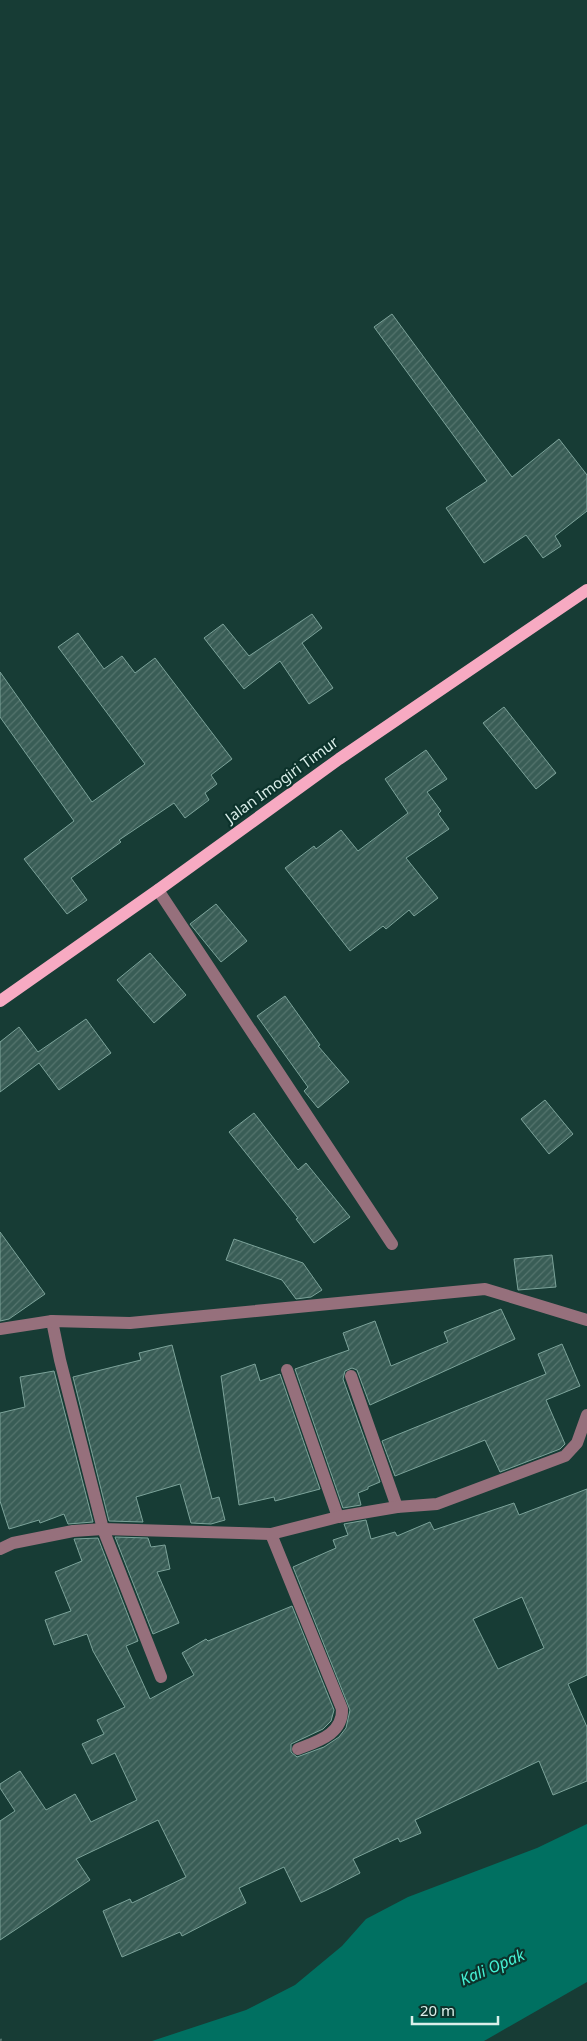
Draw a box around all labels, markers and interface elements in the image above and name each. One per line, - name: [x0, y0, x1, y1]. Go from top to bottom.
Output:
- street label: Jalan Imogiri Timur: [219, 731, 342, 828]
- water label: Kali Opak: [456, 1943, 529, 1990]
- scale bar: [412, 1994, 498, 2026]
- text: 20 m: [420, 2000, 455, 2020]

